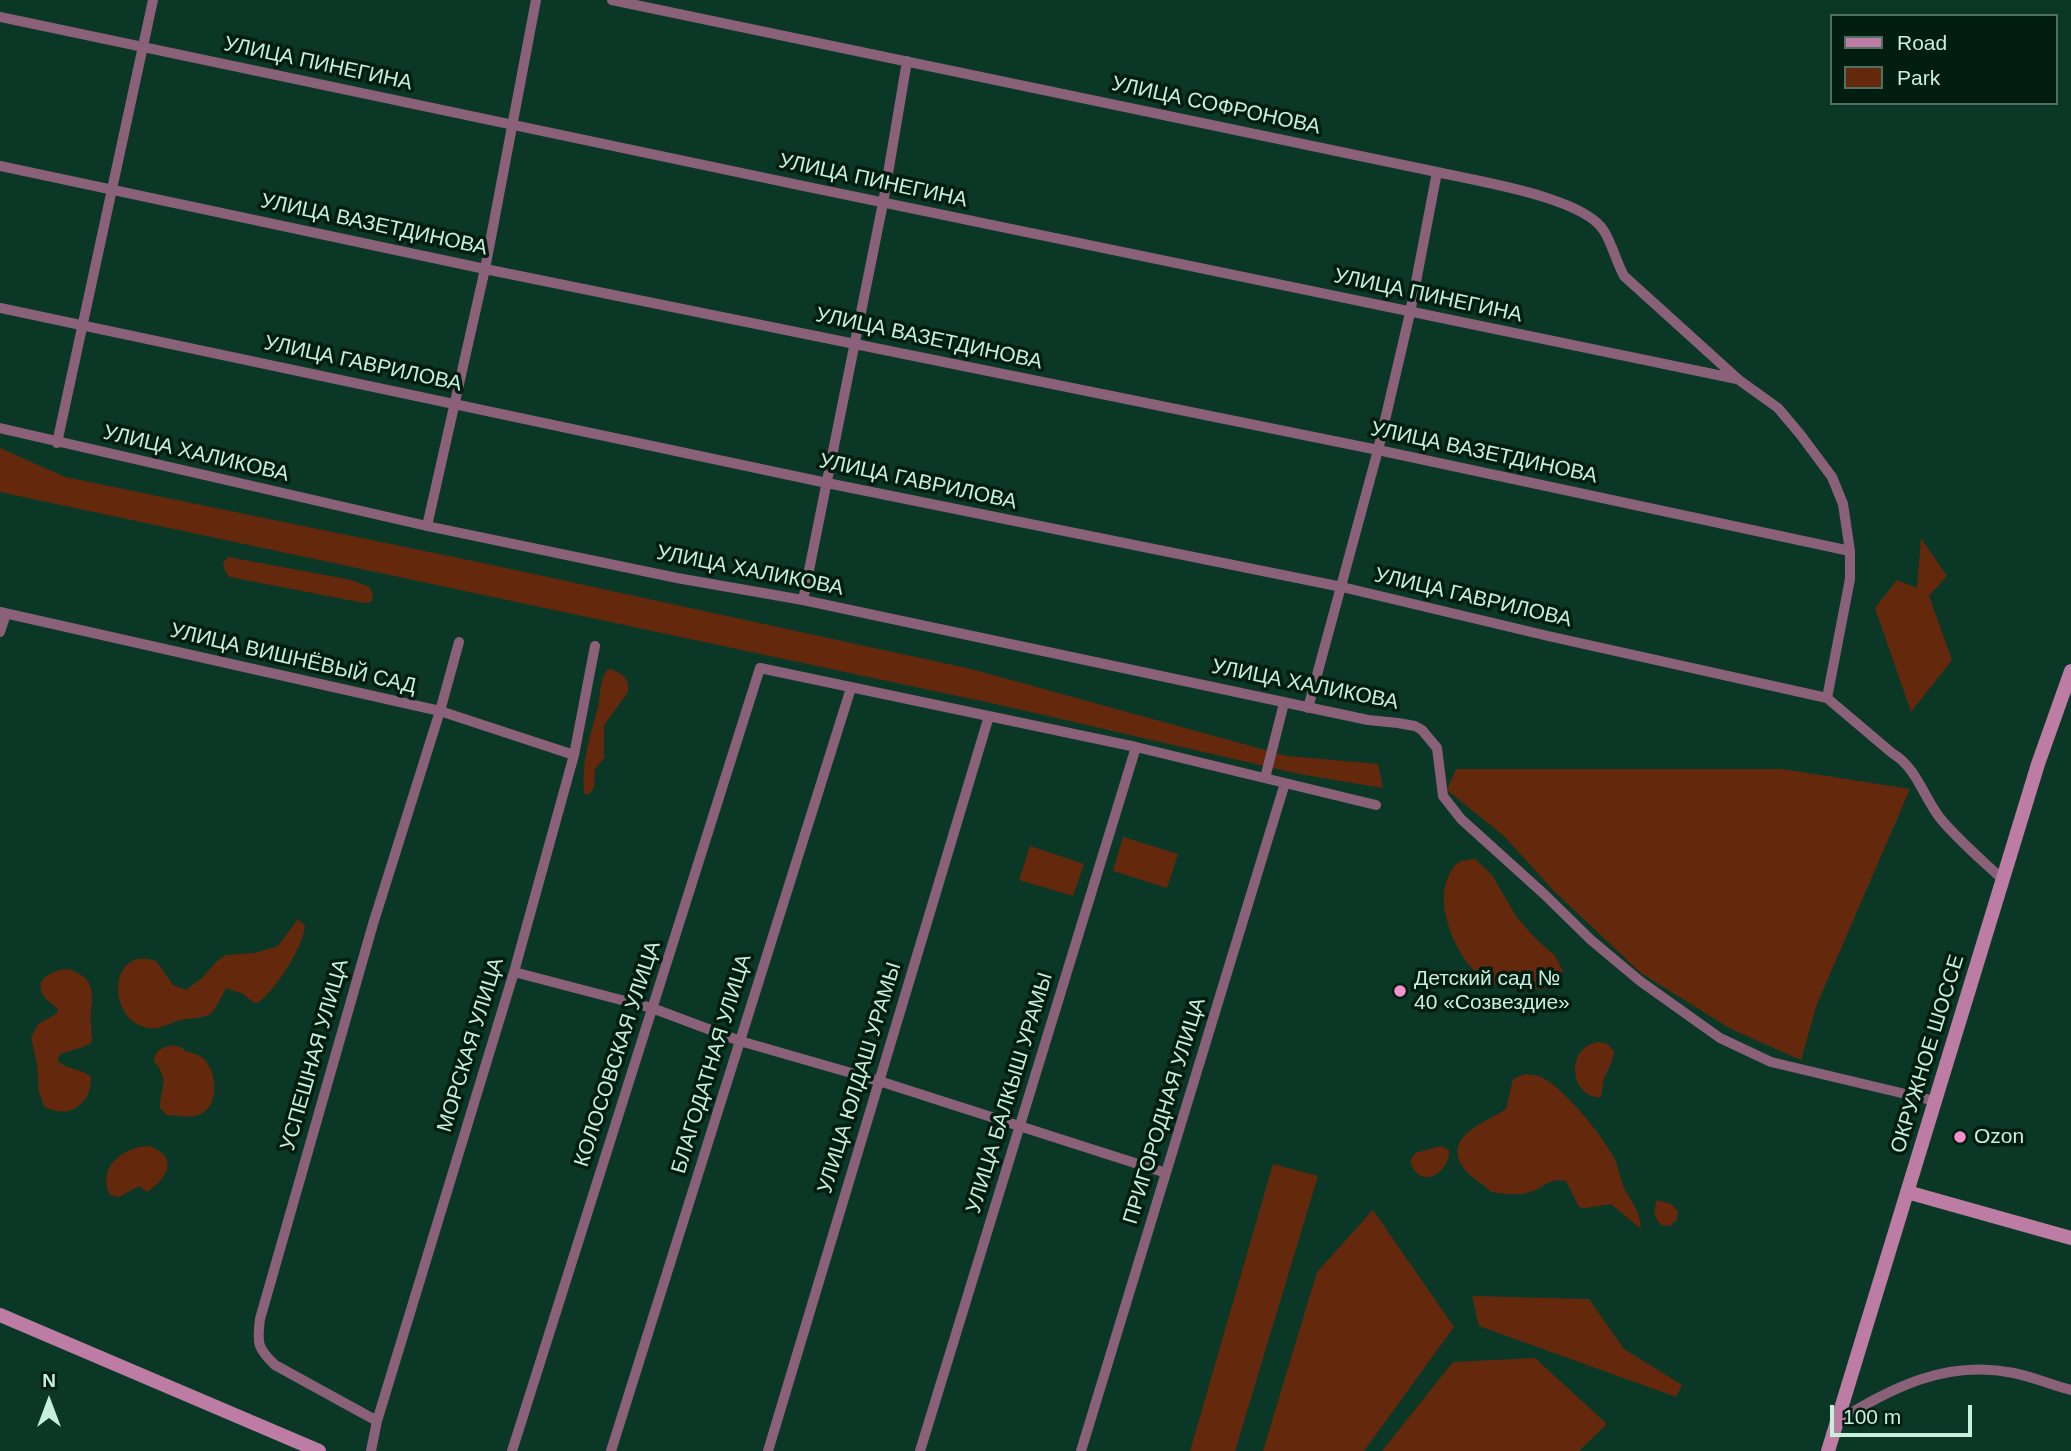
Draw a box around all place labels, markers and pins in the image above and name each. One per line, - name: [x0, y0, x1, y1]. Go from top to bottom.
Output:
- place label: Детский сад № 40 «Созвездие»: [1414, 966, 1570, 1016]
- marker: Детский сад № 40 «Созвездие»: [1392, 983, 1408, 999]
- place label: Ozon: [1974, 1124, 2024, 1150]
- marker: Ozon: [1952, 1129, 1968, 1145]

